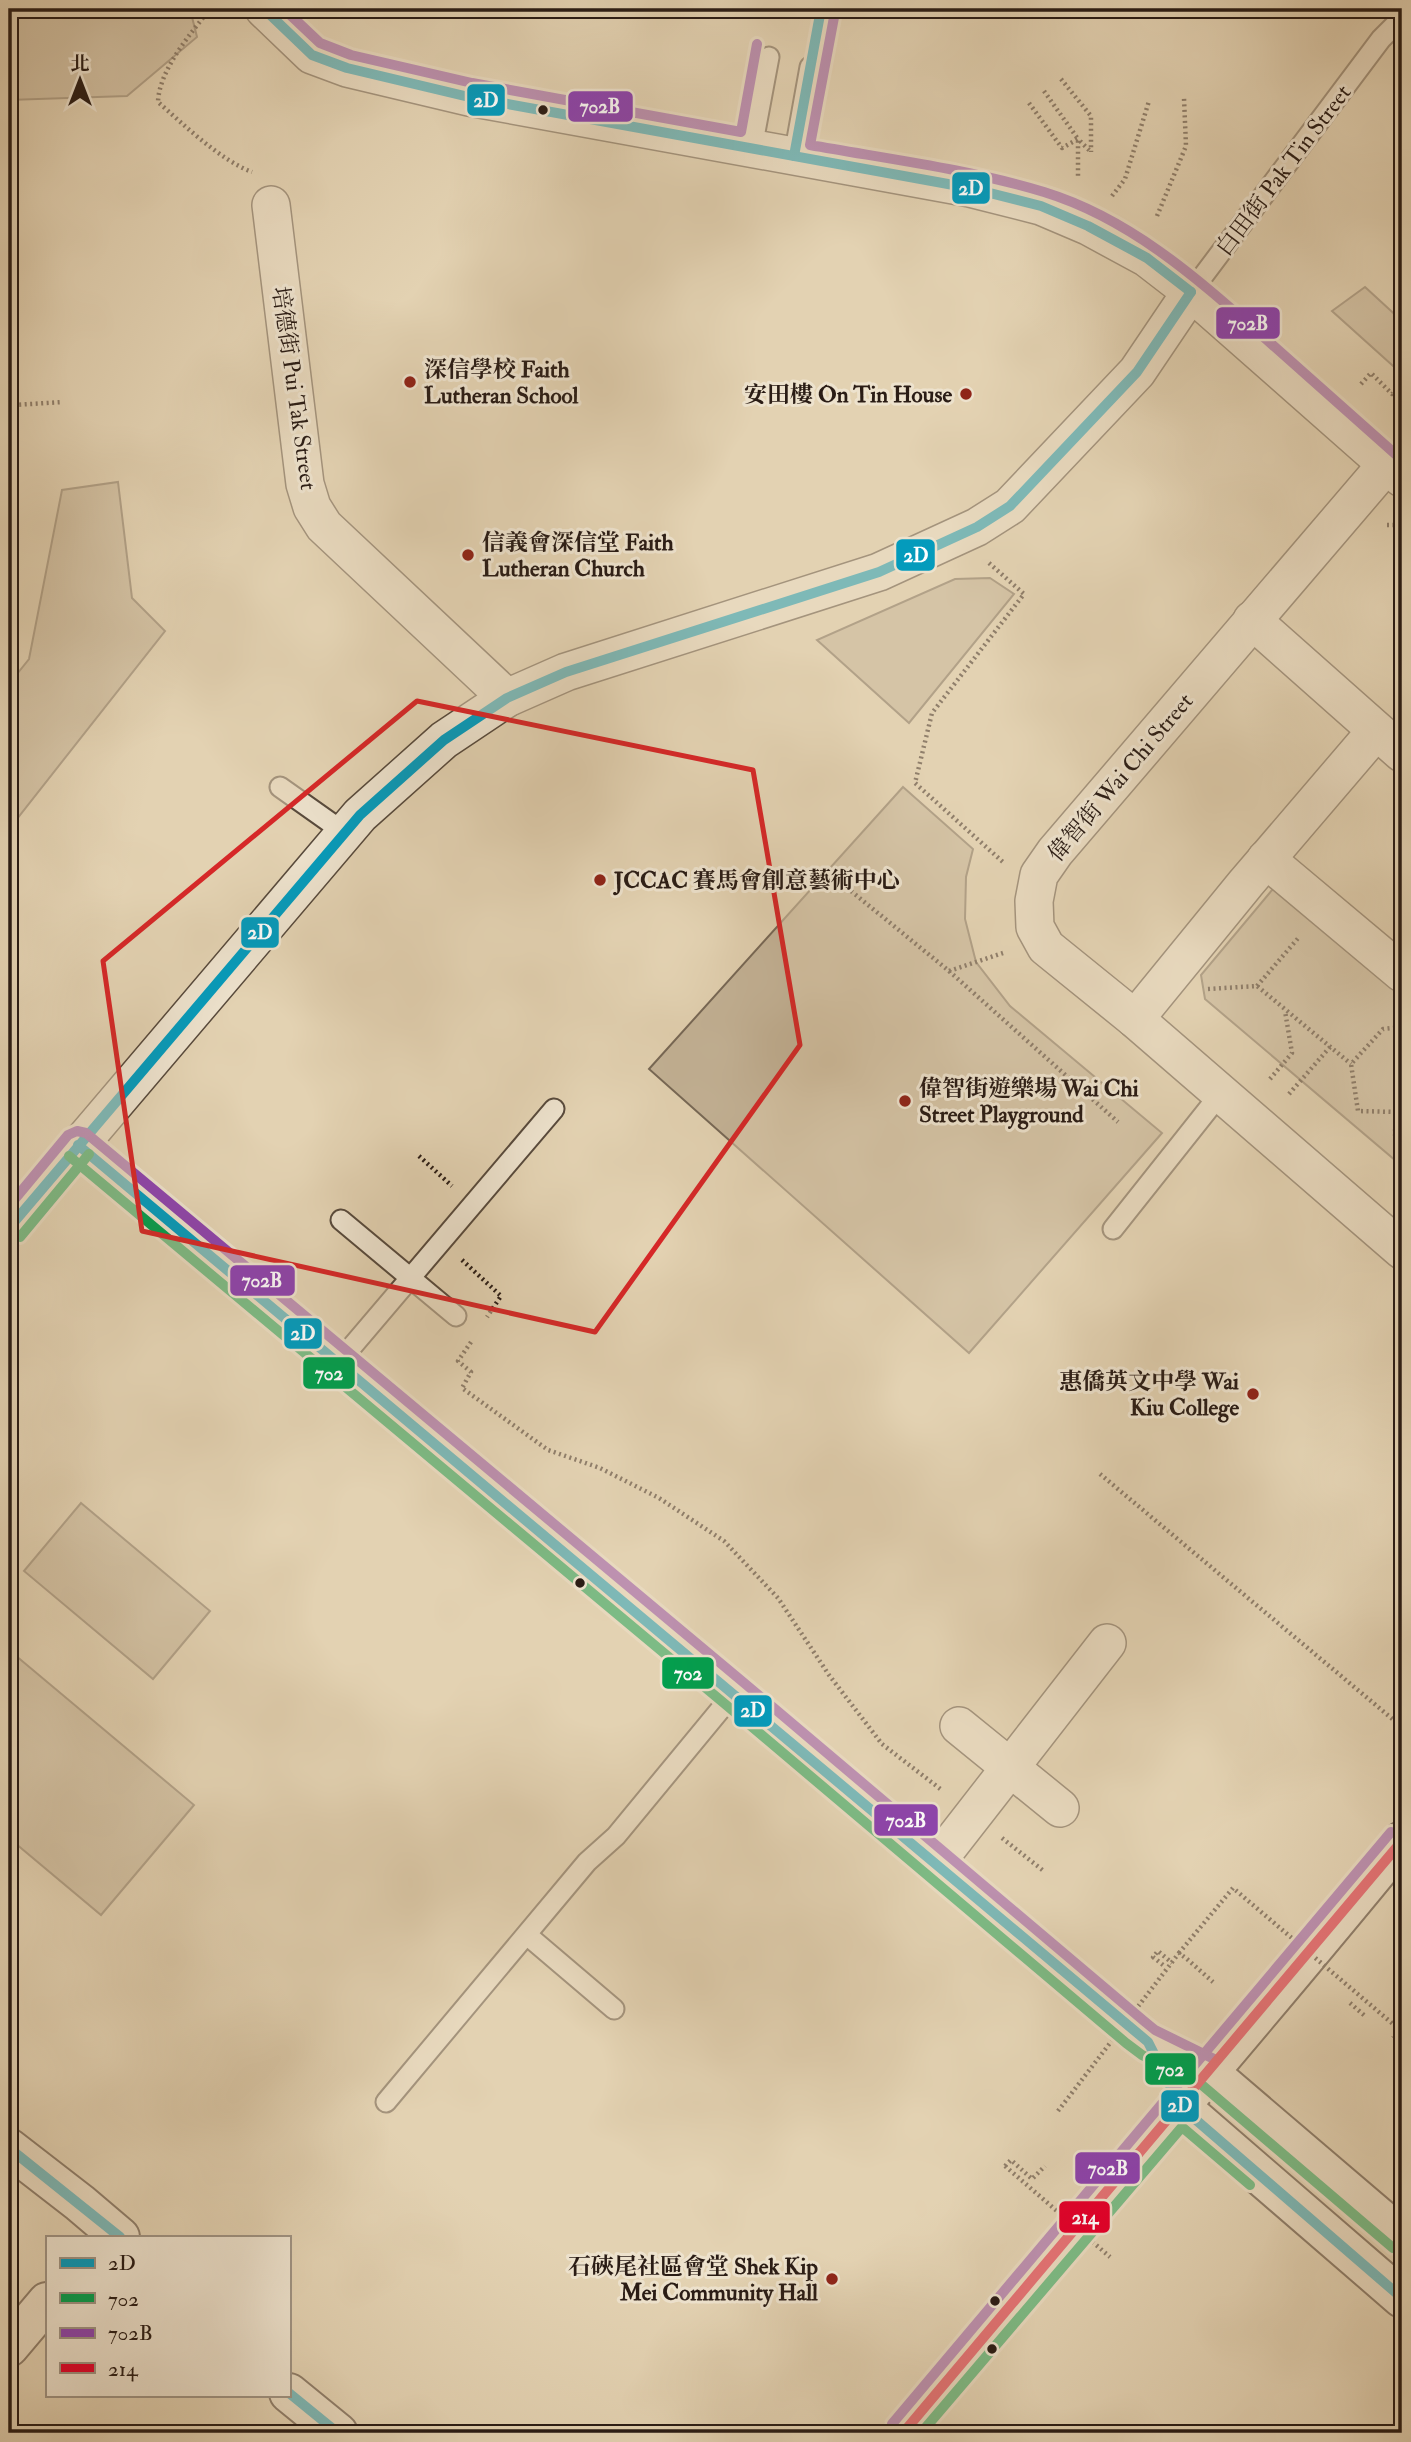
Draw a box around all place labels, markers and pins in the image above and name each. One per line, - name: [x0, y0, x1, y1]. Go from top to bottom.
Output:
- unlabelled marker: [536, 103, 550, 117]
- place label: 深信學校 Faith Lutheran School: [424, 355, 580, 410]
- marker: 深信學校 Faith Lutheran School: [402, 374, 418, 390]
- place label: 安田樓 On Tin House: [744, 380, 952, 409]
- marker: 安田樓 On Tin House: [958, 386, 974, 402]
- place label: 信義會深信堂 Faith Lutheran Church: [482, 528, 674, 583]
- marker: 信義會深信堂 Faith Lutheran Church: [460, 547, 476, 563]
- place label: JCCAC 賽馬會創意藝術中心: [613, 866, 900, 896]
- marker: JCCAC 賽馬會創意藝術中心: [592, 872, 608, 888]
- place label: 偉智街遊樂場 Wai Chi Street Playground: [919, 1074, 1139, 1130]
- marker: 偉智街遊樂場 Wai Chi Street Playground: [897, 1093, 913, 1109]
- place label: 惠僑英文中學 Wai Kiu College: [1059, 1367, 1239, 1423]
- marker: 惠僑英文中學 Wai Kiu College: [1245, 1386, 1261, 1402]
- unlabelled marker: [573, 1576, 587, 1590]
- place label: 石硤尾社區會堂 Shek Kip Mei Community Hall: [568, 2252, 819, 2308]
- marker: 石硤尾社區會堂 Shek Kip Mei Community Hall: [824, 2271, 840, 2287]
- unlabelled marker: [988, 2294, 1002, 2308]
- unlabelled marker: [985, 2342, 999, 2356]

